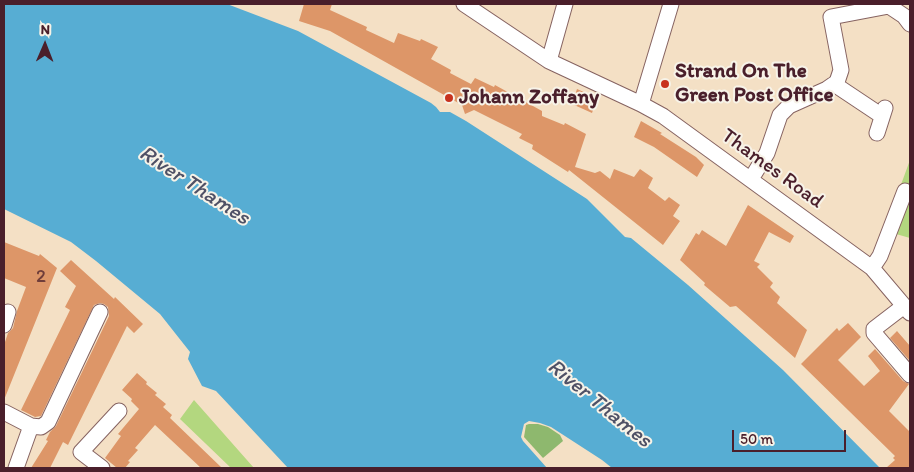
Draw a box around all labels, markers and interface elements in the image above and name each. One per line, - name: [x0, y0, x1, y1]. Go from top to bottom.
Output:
- north arrow: [20, 20, 70, 70]
- text: N: [40, 21, 50, 38]
- place label: Strand On The Green Post Office: [675, 59, 834, 109]
- marker: Strand On The Green Post Office: [659, 78, 671, 90]
- place label: Johann Zoffany: [459, 85, 599, 111]
- marker: Johann Zoffany: [443, 92, 455, 104]
- street label: Thames Road: [716, 123, 828, 215]
- water label: River Thames: [134, 140, 254, 232]
- house number: 2: [36, 266, 46, 288]
- water label: River Thames: [542, 354, 656, 454]
- scale bar: [734, 420, 848, 452]
- text: 50 m: [740, 430, 773, 448]

